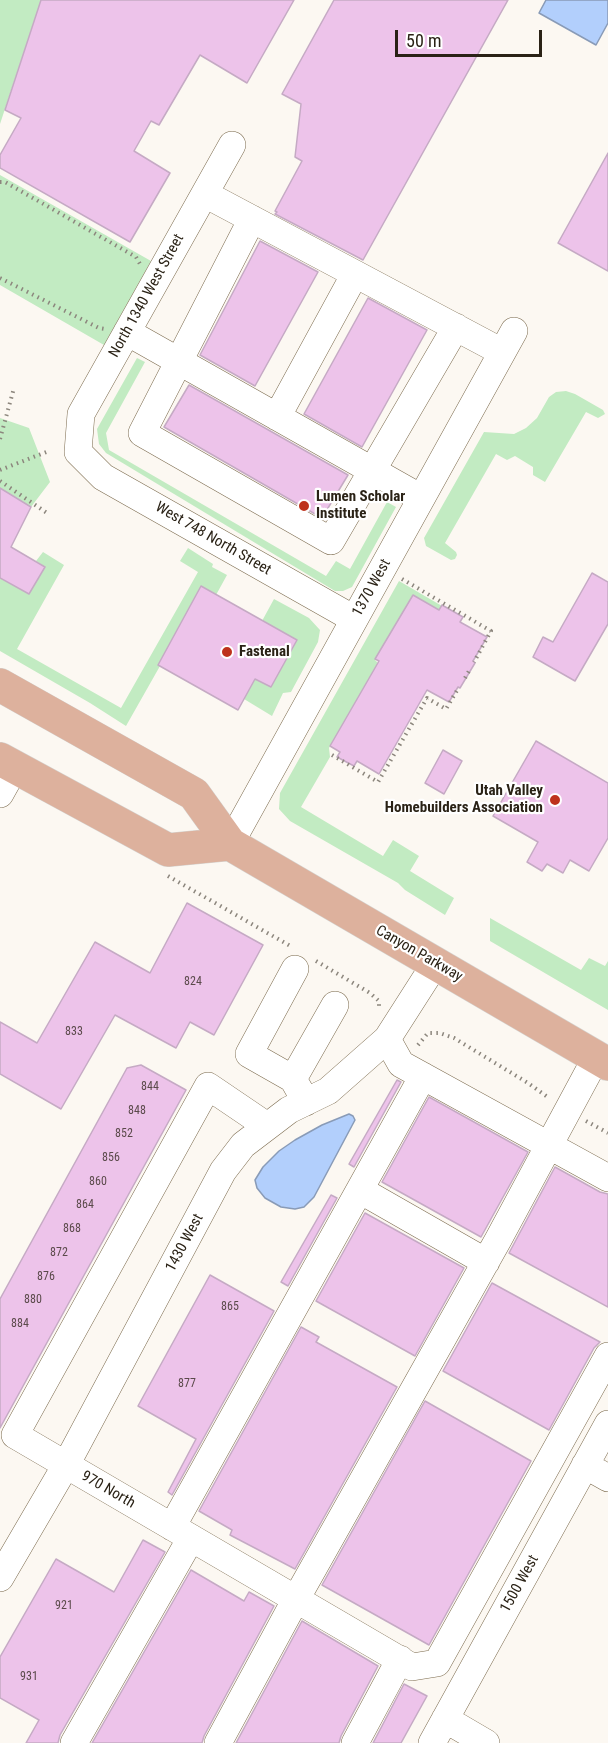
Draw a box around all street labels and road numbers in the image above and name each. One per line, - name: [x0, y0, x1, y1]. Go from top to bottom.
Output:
- street label: North 1340 West Street: [106, 231, 188, 361]
- street label: West 748 North Street: [152, 499, 274, 579]
- street label: 1370 West: [349, 556, 395, 620]
- street label: Canyon Parkway: [372, 922, 466, 986]
- street label: 1430 West: [162, 1211, 208, 1275]
- street label: 970 North: [78, 1467, 138, 1513]
- street label: 1500 West: [497, 1552, 543, 1616]

